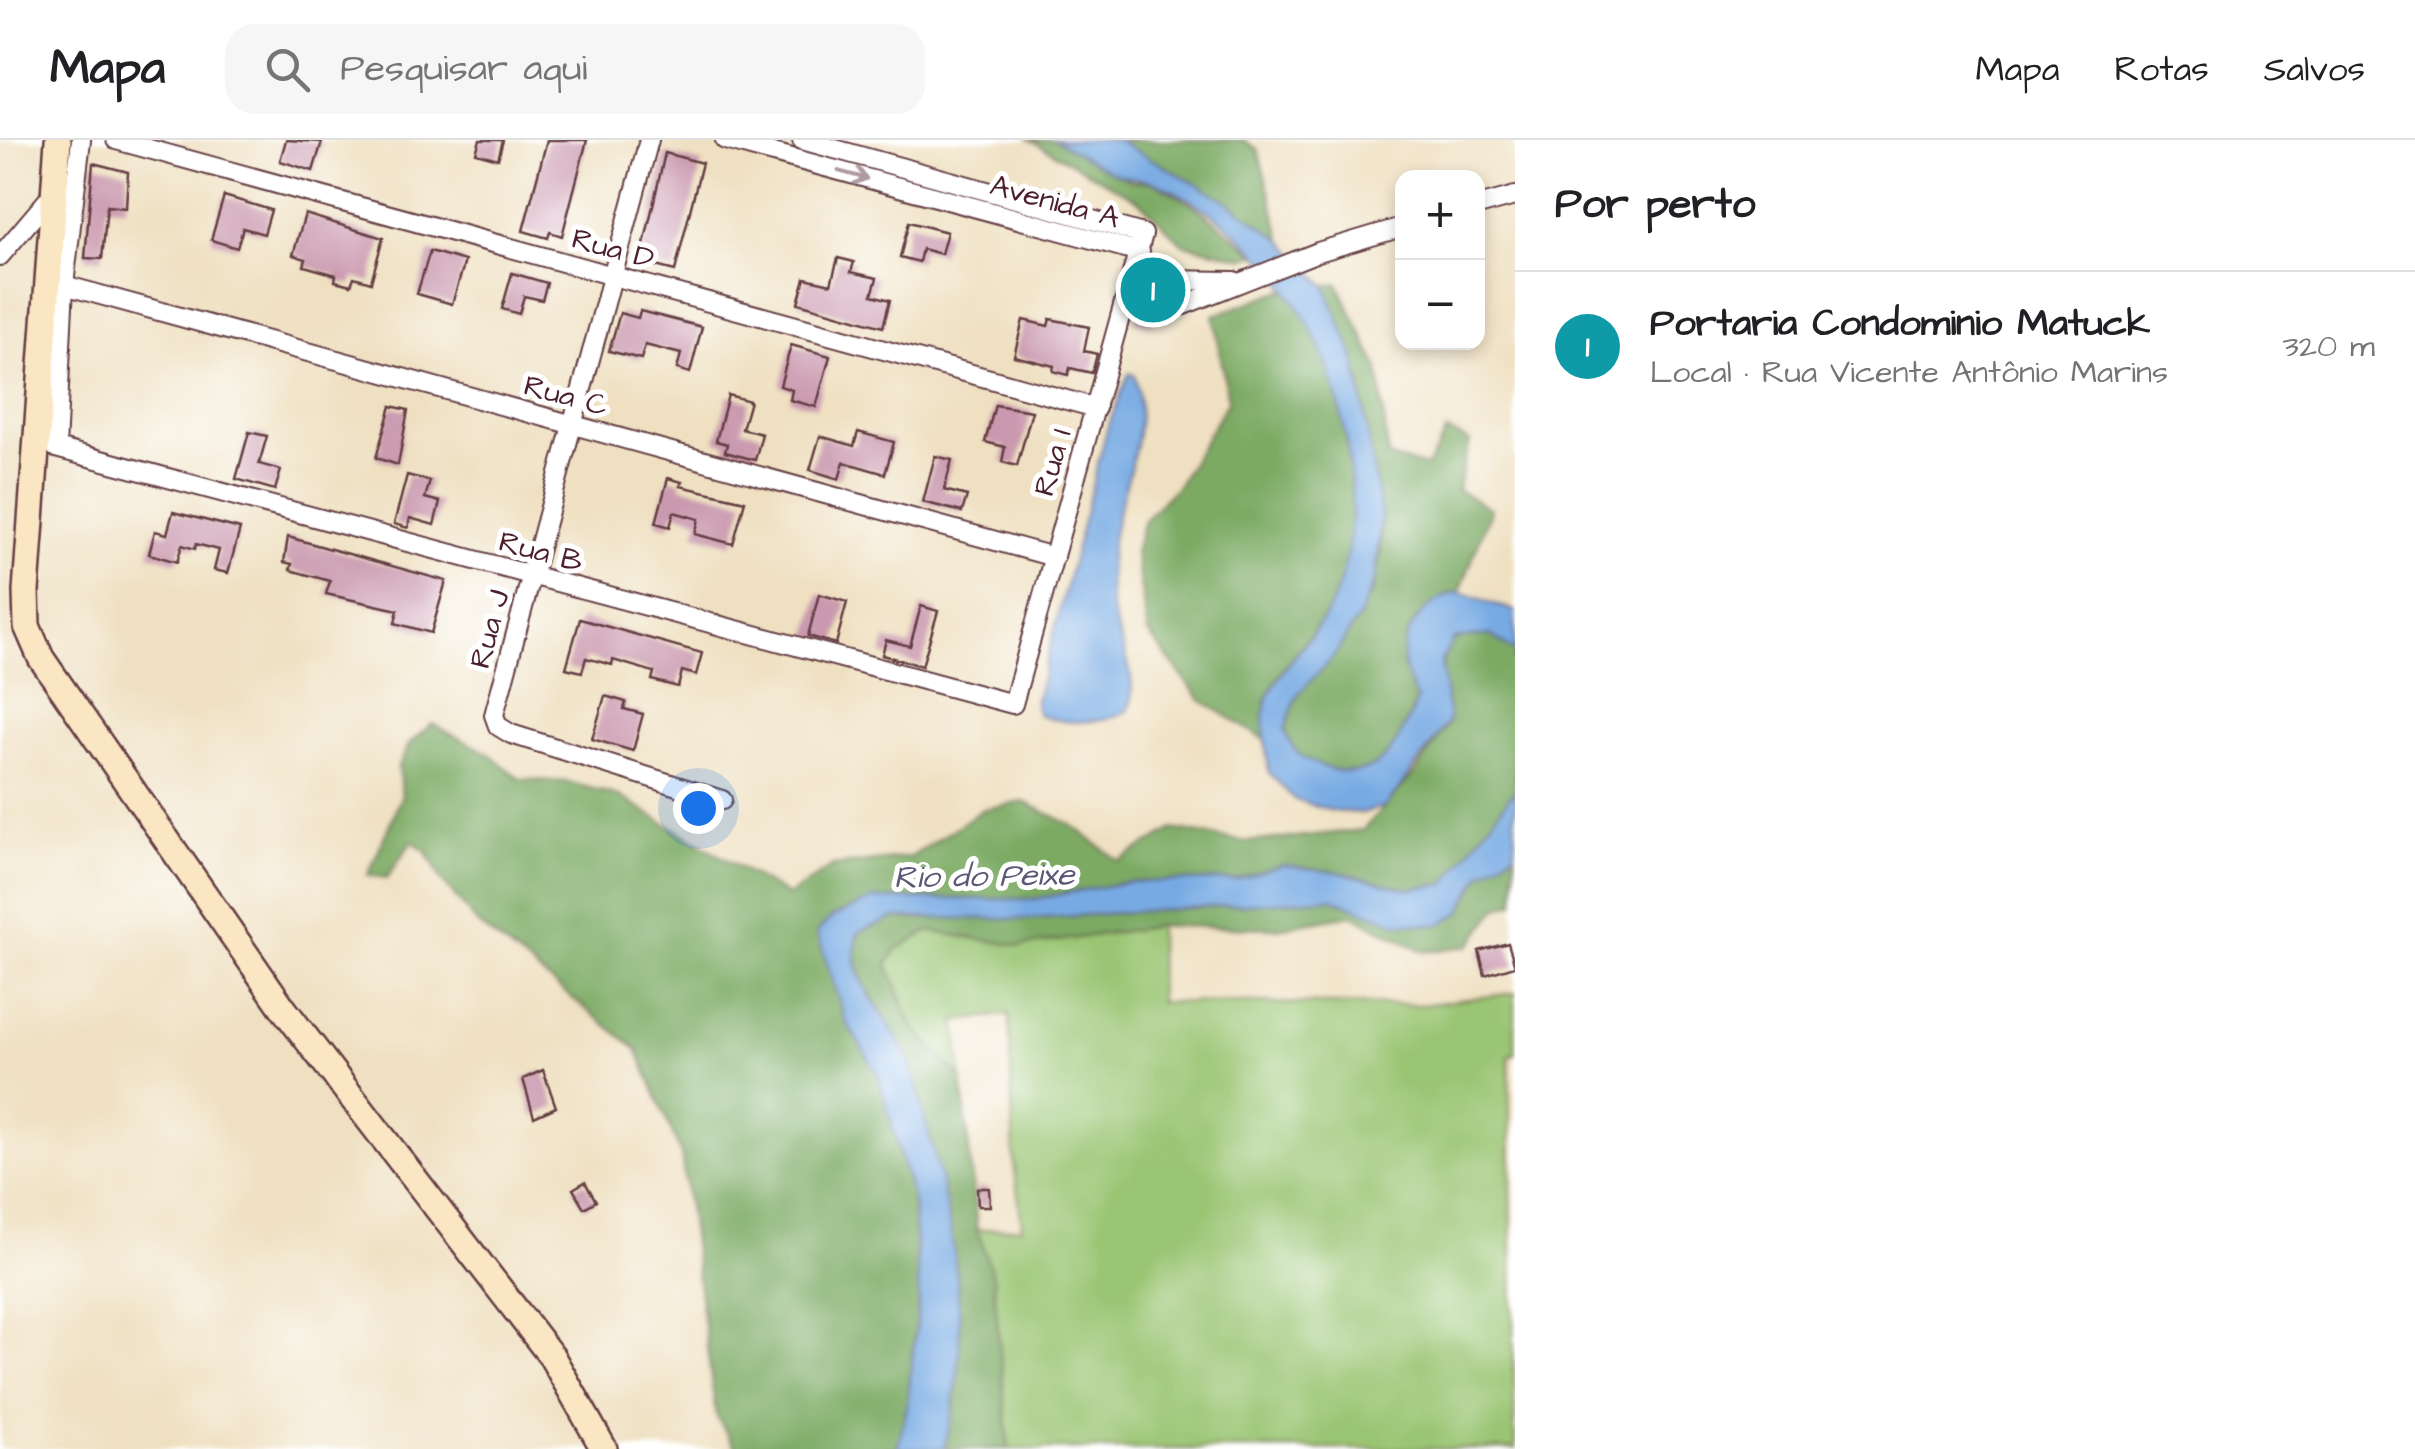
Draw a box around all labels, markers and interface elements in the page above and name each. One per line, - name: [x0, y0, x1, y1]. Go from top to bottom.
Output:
- search box: [225, 24, 925, 114]
- text: Mapa: [50, 36, 165, 102]
- icon: search: [260, 42, 315, 97]
- text: Pesquisar aqui: [340, 43, 587, 95]
- text: Mapa: [1976, 45, 2060, 94]
- text: Rotas: [2115, 45, 2209, 94]
- text: Salvos: [2264, 45, 2365, 94]
- street label: Avenida A: [985, 165, 1124, 239]
- one-way arrow: [837, 167, 868, 185]
- map controls: [1395, 170, 1485, 350]
- button: +: [1395, 170, 1485, 260]
- text: Por perto: [1555, 176, 1755, 234]
- street label: Rua D: [567, 218, 658, 280]
- pin: 1: [1120, 252, 1186, 328]
- button: −: [1395, 260, 1485, 350]
- text: Portaria Condominio Matuck: [1650, 298, 2150, 350]
- text: 1: [1585, 324, 1590, 369]
- text: 320 m: [2283, 324, 2375, 369]
- text: Local · Rua Vicente Antônio Marins: [1650, 350, 2168, 395]
- street label: Rua C: [519, 365, 612, 427]
- street label: Rua I: [1023, 424, 1083, 501]
- street label: Rua B: [494, 521, 587, 583]
- street label: Rua J: [459, 585, 521, 673]
- your location: [673, 783, 724, 834]
- water label: Rio do Peixe: [893, 852, 1076, 901]

